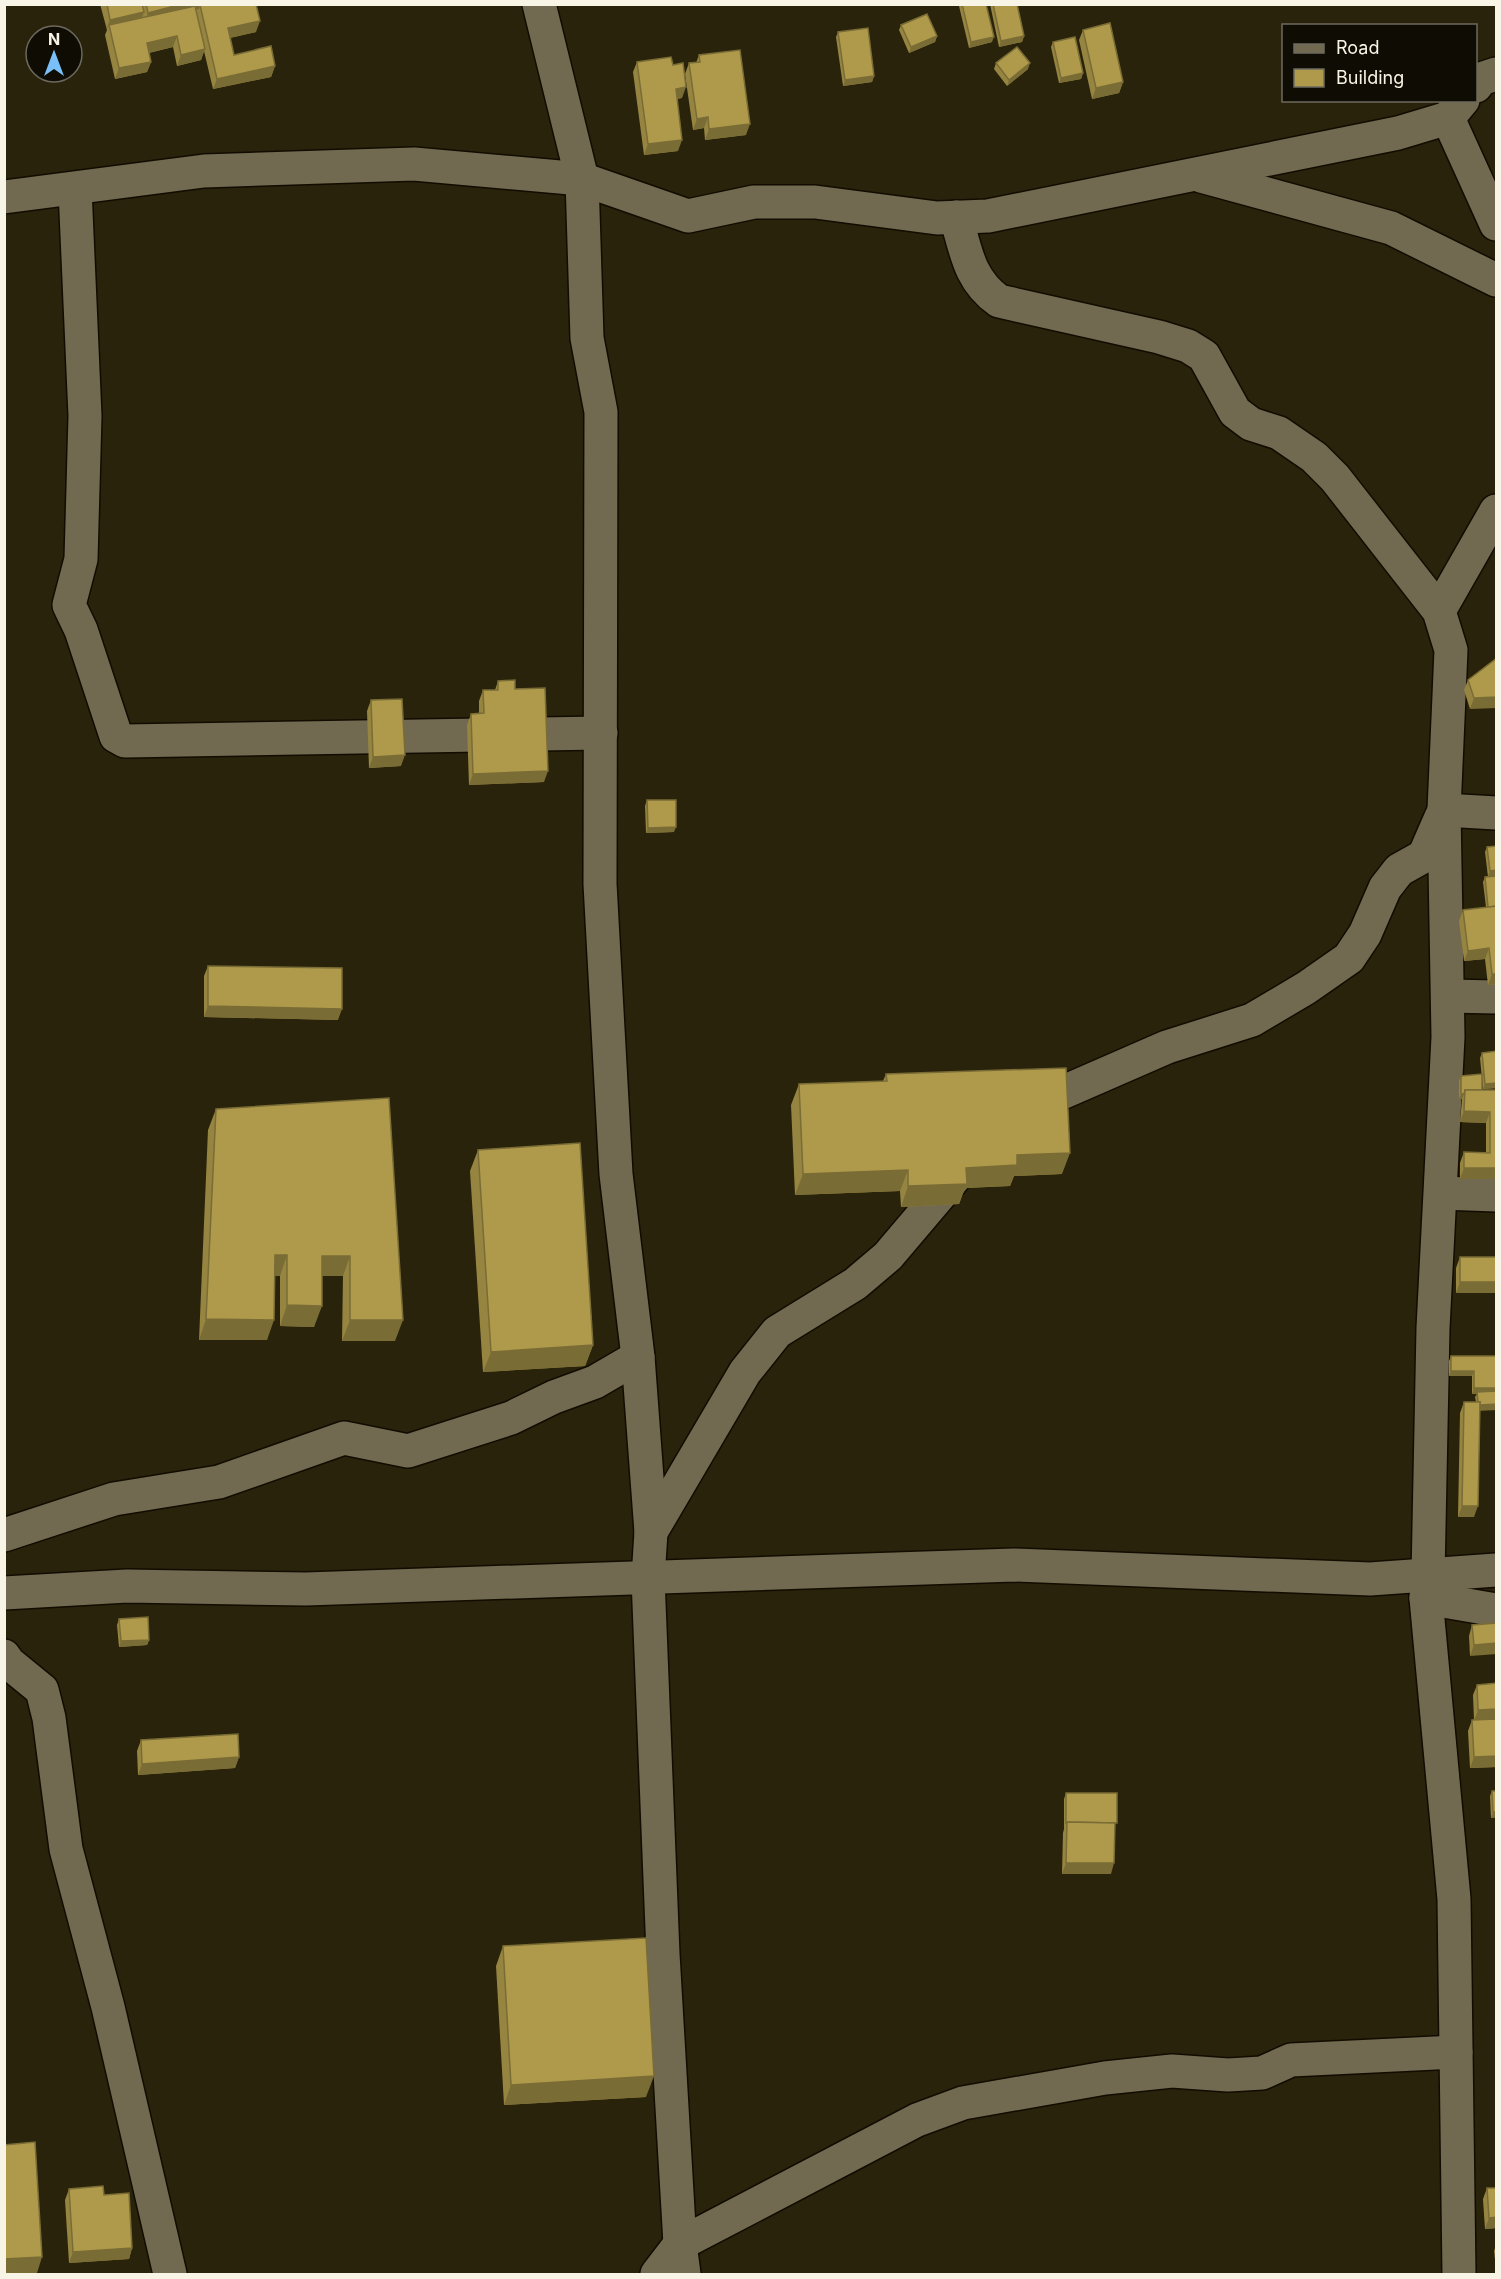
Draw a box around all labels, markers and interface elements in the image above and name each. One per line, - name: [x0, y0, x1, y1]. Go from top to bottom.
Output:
- north arrow: [24, 24, 84, 84]
- legend: [1282, 24, 1477, 102]
- text: N: [48, 29, 60, 49]
- text: Road: [1336, 37, 1379, 58]
- text: Building: [1336, 67, 1404, 88]

